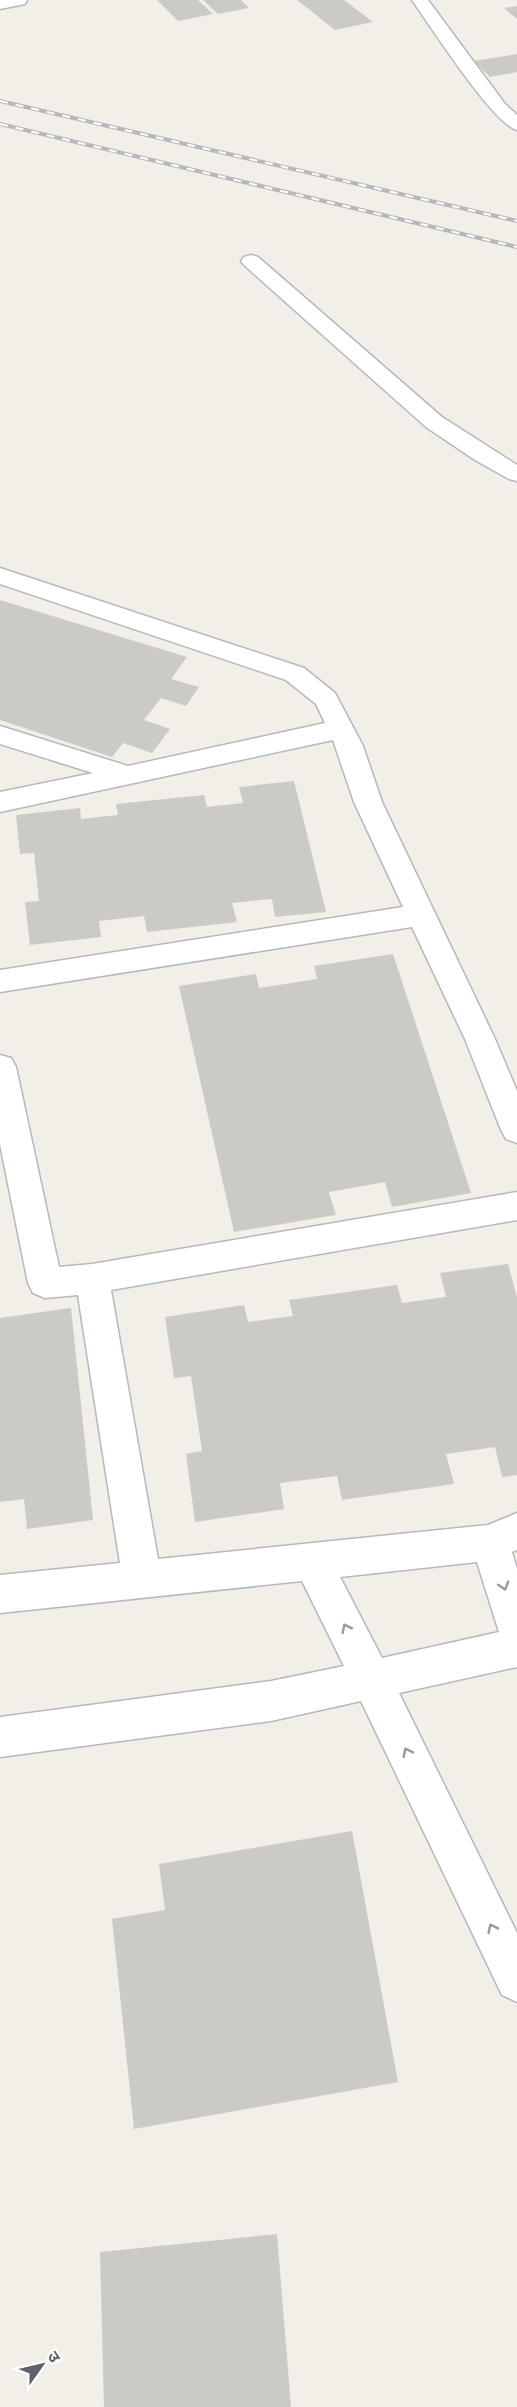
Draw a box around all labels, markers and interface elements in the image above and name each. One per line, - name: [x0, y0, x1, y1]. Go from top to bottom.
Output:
- one-way arrow: [496, 1580, 509, 1591]
- one-way arrow: [342, 1623, 353, 1634]
- one-way arrow: [403, 1748, 414, 1759]
- one-way arrow: [487, 1923, 499, 1934]
- north arrow: [12, 2335, 72, 2395]
- text: उ: [44, 2348, 65, 2366]

